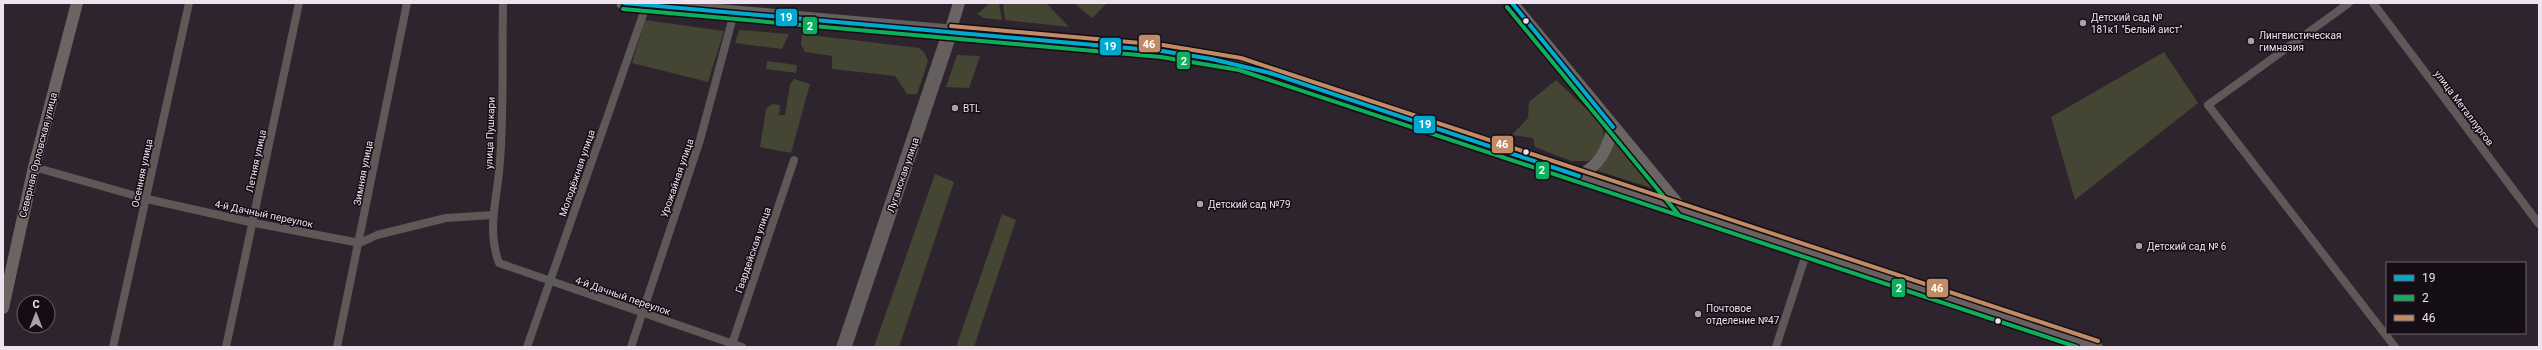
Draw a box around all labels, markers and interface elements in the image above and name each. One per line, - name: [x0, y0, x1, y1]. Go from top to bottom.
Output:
- line badge: 19: [775, 8, 798, 27]
- text: 19: [780, 11, 792, 24]
- place label: Детский сад № 181к1 "Белый аист": [2091, 12, 2183, 35]
- line badge: 2: [802, 16, 818, 35]
- unlabelled marker: [1521, 16, 1531, 26]
- marker: Детский сад № 181к1 "Белый аист": [2078, 18, 2088, 28]
- text: 2: [807, 20, 813, 33]
- place label: Лингвистическая гимназия: [2259, 30, 2341, 53]
- line badge: 46: [1138, 34, 1161, 53]
- marker: Лингвистическая гимназия: [2246, 36, 2256, 46]
- line badge: 19: [1099, 37, 1122, 56]
- text: 46: [1143, 38, 1155, 51]
- text: 19: [1104, 40, 1116, 53]
- line badge: 2: [1176, 51, 1191, 70]
- text: 2: [1181, 55, 1187, 68]
- street label: улица Металлургов: [2432, 68, 2496, 148]
- street label: Северная Орловская улица: [17, 91, 59, 219]
- street label: улица Пушкари: [483, 97, 497, 169]
- marker: BTL: [950, 103, 960, 113]
- place label: BTL: [963, 103, 981, 114]
- line badge: 19: [1413, 115, 1436, 134]
- text: 19: [1419, 118, 1431, 131]
- street label: Молодёжная улица: [557, 128, 597, 218]
- street label: Летняя улица: [244, 129, 268, 193]
- line badge: 46: [1491, 135, 1514, 154]
- street label: Луганская улица: [885, 136, 921, 214]
- street label: Урожайная улица: [658, 137, 696, 219]
- street label: Осенняя улица: [129, 138, 155, 208]
- text: 46: [1496, 138, 1508, 151]
- street label: Зимняя улица: [351, 140, 375, 206]
- unlabelled marker: [1521, 147, 1531, 157]
- line badge: 2: [1535, 161, 1550, 180]
- text: 2: [1539, 164, 1545, 177]
- street label: 4-й Дачный переулок: [214, 198, 315, 230]
- marker: Детский сад №79: [1195, 199, 1205, 209]
- place label: Детский сад №79: [1208, 199, 1291, 210]
- street label: Гвардейская улица: [733, 206, 773, 294]
- marker: Детский сад № 6: [2134, 241, 2144, 251]
- place label: Детский сад № 6: [2147, 241, 2227, 252]
- legend: [2386, 262, 2526, 334]
- text: 19: [2422, 271, 2436, 285]
- street label: 4-й Дачный переулок: [574, 274, 673, 318]
- line badge: 2: [1891, 278, 1906, 298]
- line badge: 46: [1926, 278, 1949, 298]
- text: 2: [1896, 282, 1902, 295]
- text: 46: [1931, 282, 1943, 295]
- text: 2: [2422, 291, 2429, 305]
- north arrow: [16, 294, 56, 334]
- text: С: [32, 298, 40, 311]
- place label: Почтовое отделение №47: [1706, 303, 1780, 326]
- marker: Почтовое отделение №47: [1693, 309, 1703, 319]
- text: 46: [2422, 311, 2436, 325]
- unlabelled marker: [1993, 316, 2003, 326]

